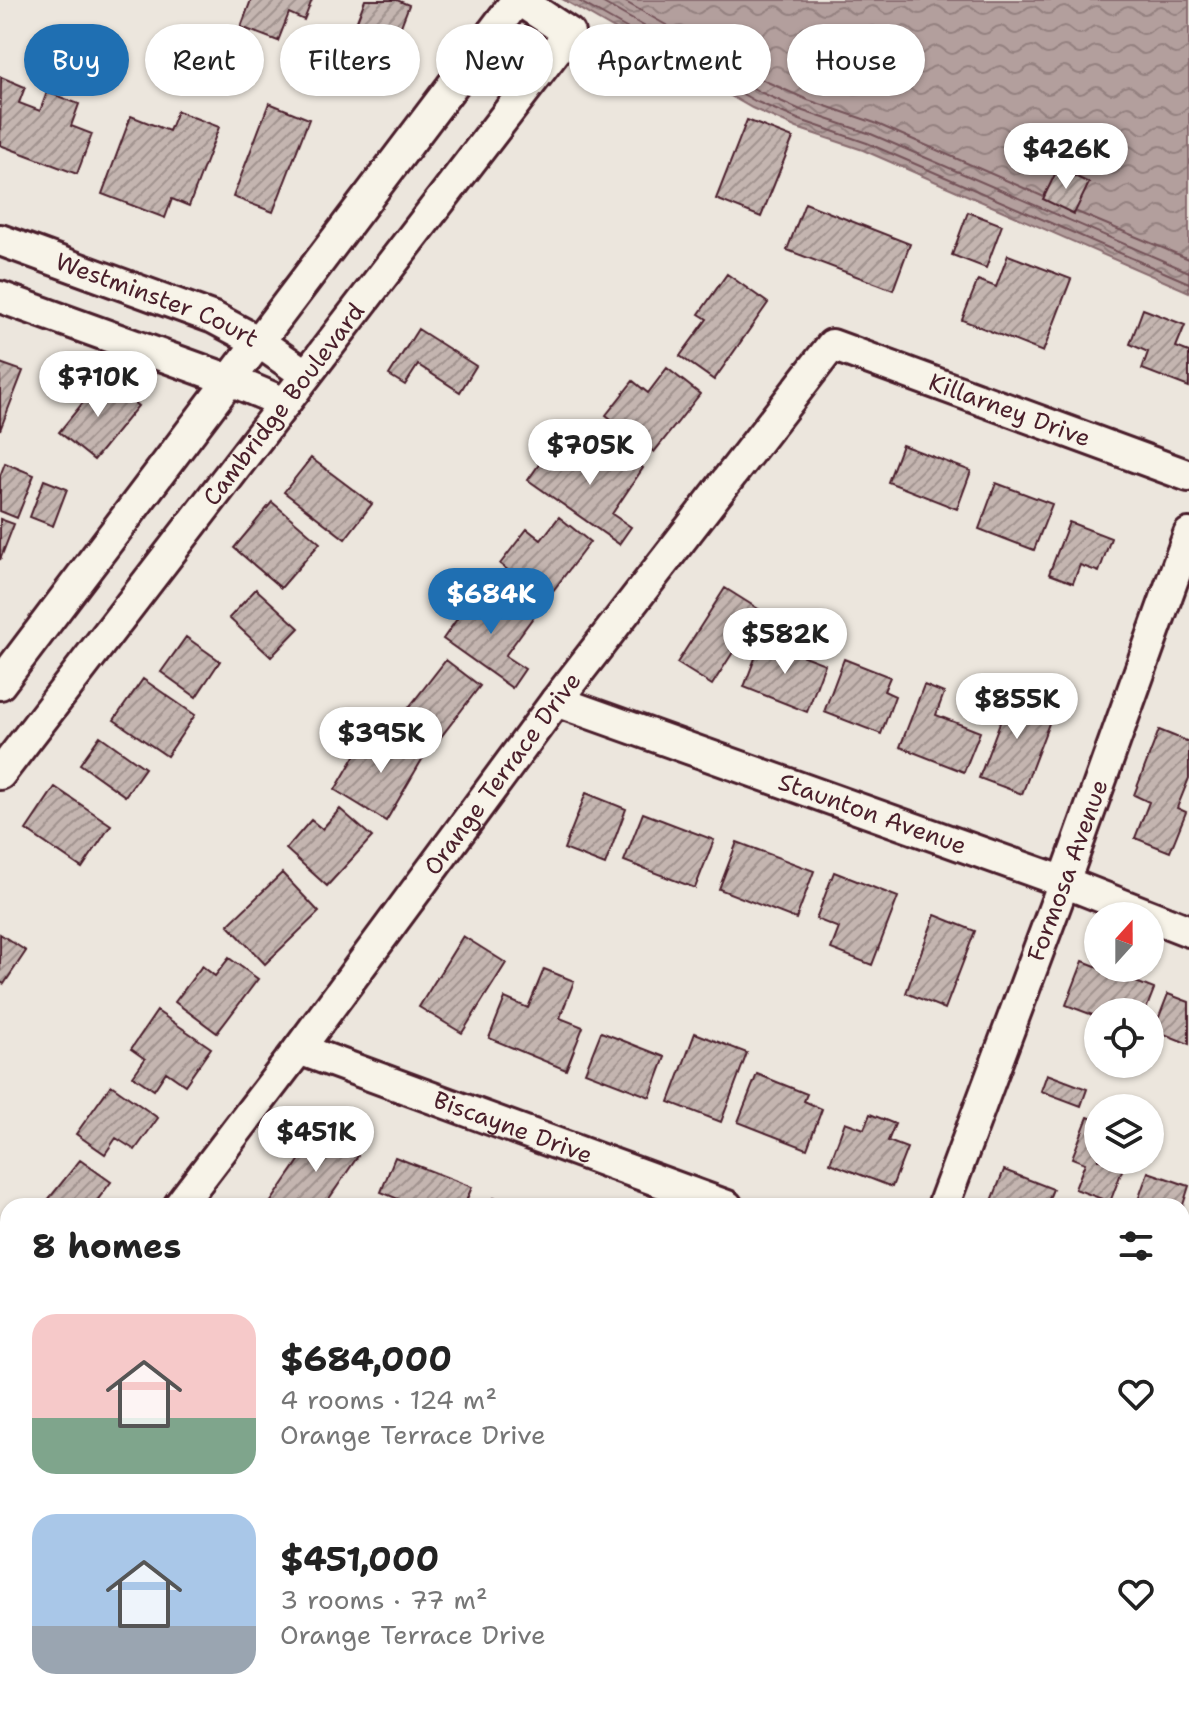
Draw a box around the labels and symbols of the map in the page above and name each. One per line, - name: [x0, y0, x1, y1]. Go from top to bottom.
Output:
- pin: $426K: [1010, 123, 1122, 191]
- street label: Westminster Court: [51, 246, 264, 355]
- street label: Cambridge Boulevard: [196, 296, 372, 512]
- pin: $710K: [42, 351, 154, 419]
- street label: Killarney Drive: [924, 366, 1095, 455]
- pin: $705K: [534, 419, 646, 487]
- pin: $684K: [435, 568, 547, 636]
- pin: $582K: [729, 608, 841, 676]
- street label: Orange Terrace Drive: [417, 666, 589, 882]
- pin: $855K: [961, 673, 1073, 741]
- pin: $395K: [325, 707, 437, 775]
- street label: Staunton Avenue: [774, 766, 971, 862]
- street label: Formosa Avenue: [1020, 775, 1116, 966]
- north arrow: [1084, 902, 1164, 982]
- street label: Biscayne Drive: [429, 1084, 597, 1171]
- pin: $451K: [260, 1106, 372, 1174]

